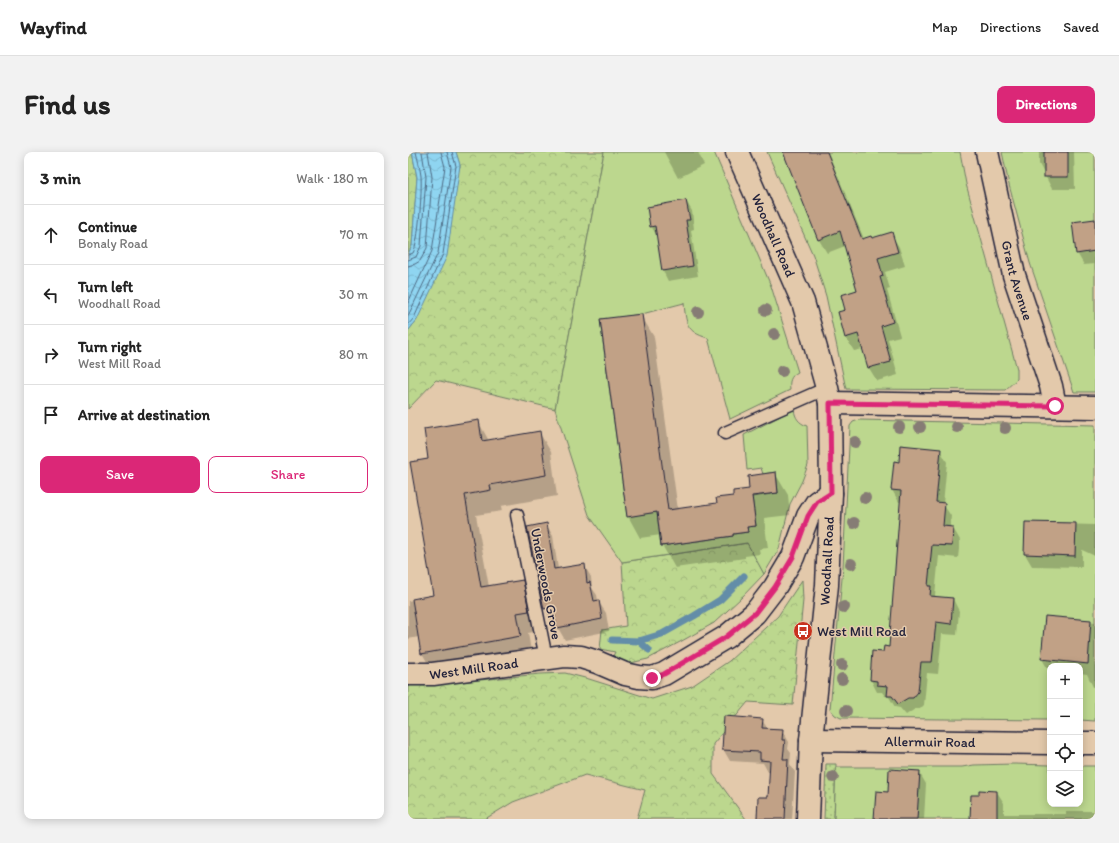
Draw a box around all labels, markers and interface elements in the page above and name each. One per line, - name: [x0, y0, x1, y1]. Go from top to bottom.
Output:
- text: Wayfind: [20, 16, 87, 39]
- text: Map: [932, 19, 958, 36]
- text: Directions: [980, 19, 1041, 36]
- text: Saved: [1063, 19, 1099, 36]
- button: Directions: [997, 86, 1095, 123]
- text: Find us: [24, 87, 111, 121]
- text: 3 min: [40, 168, 81, 188]
- text: Walk · 180 m: [296, 171, 368, 186]
- street label: Woodhall Road: [748, 191, 800, 280]
- text: Continue: [78, 218, 137, 236]
- icon: ahead: [40, 224, 62, 246]
- text: 70 m: [340, 227, 368, 242]
- text: Bonaly Road: [78, 236, 148, 251]
- street label: Grant Avenue: [998, 239, 1037, 323]
- text: Turn left: [78, 278, 133, 296]
- icon: left: [40, 284, 62, 306]
- text: 30 m: [339, 287, 368, 302]
- text: Woodhall Road: [78, 296, 161, 311]
- text: Turn right: [78, 338, 142, 356]
- icon: right: [40, 344, 62, 366]
- text: 80 m: [339, 347, 368, 362]
- text: West Mill Road: [78, 356, 161, 371]
- route start: [1046, 397, 1064, 415]
- icon: arrive: [40, 404, 62, 426]
- text: Arrive at destination: [78, 406, 210, 424]
- button: Save: [40, 456, 200, 493]
- button: Share: [208, 456, 368, 493]
- street label: Woodhall Road: [816, 516, 838, 606]
- street label: Underwoods Grove: [527, 527, 565, 641]
- bus stop icon: West Mill Road: [792, 620, 814, 642]
- place label: West Mill Road: [817, 623, 907, 640]
- street label: West Mill Road: [428, 654, 520, 683]
- map controls: [1047, 663, 1083, 807]
- button: +: [1047, 663, 1083, 699]
- route end: [643, 669, 661, 687]
- button: −: [1047, 699, 1083, 735]
- street label: Allermuir Road: [885, 732, 976, 751]
- button: locate: [1047, 735, 1083, 771]
- button: layers: [1047, 771, 1083, 807]

